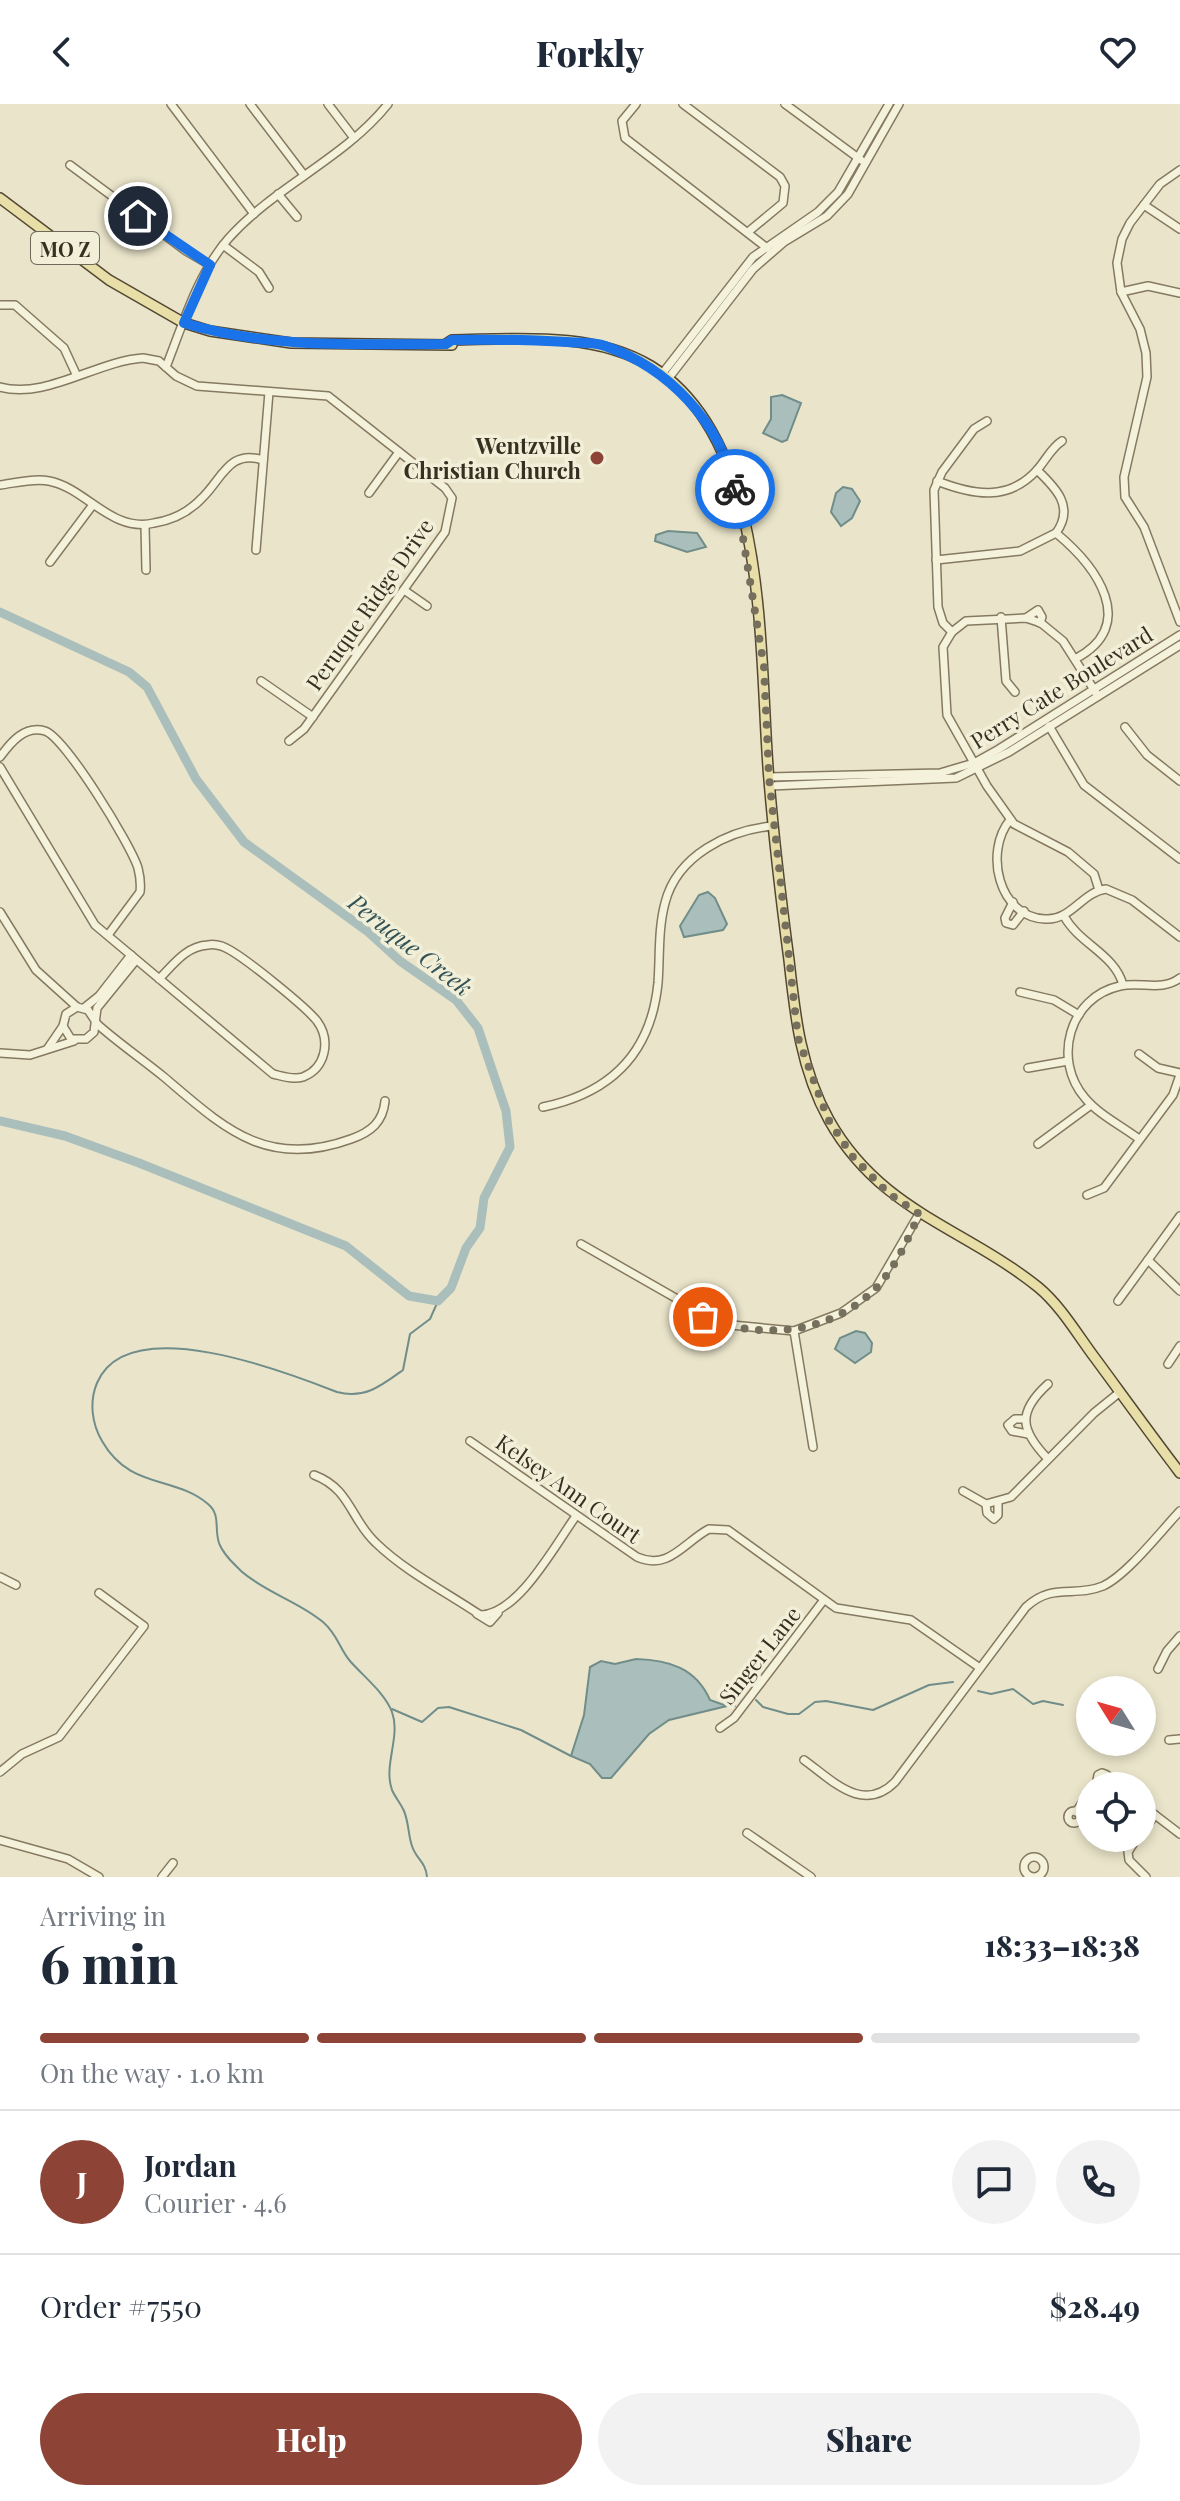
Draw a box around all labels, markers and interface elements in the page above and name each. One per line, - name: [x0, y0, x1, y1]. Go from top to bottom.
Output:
- text: Forkly: [536, 28, 644, 76]
- icon: back: [40, 30, 84, 74]
- icon: heart: [1096, 30, 1140, 74]
- pin: [104, 182, 172, 250]
- icon: home: [116, 194, 160, 238]
- road number: MO Z: [31, 232, 99, 264]
- place label: Wentzville Christian Church: [404, 430, 582, 485]
- marker: Wentzville Christian Church: [588, 449, 606, 467]
- courier: [695, 449, 775, 529]
- icon: bike: [713, 467, 757, 511]
- street label: Peruque Ridge Drive: [298, 512, 440, 696]
- street label: Perry Cate Boulevard: [964, 619, 1158, 755]
- water label: Peruque Creek: [342, 885, 480, 1002]
- pin: [669, 1283, 737, 1351]
- icon: bag: [681, 1295, 725, 1339]
- street label: Kelsey Ann Court: [490, 1427, 649, 1550]
- street label: Singer Lane: [711, 1600, 807, 1710]
- north arrow: [1076, 1676, 1156, 1756]
- map controls: [1076, 1676, 1156, 1852]
- button: locate: [1076, 1772, 1156, 1852]
- text: Arriving in: [40, 1898, 166, 1933]
- text: 18:33–18:38: [984, 1925, 1140, 1965]
- text: 6 min: [40, 1928, 178, 1997]
- text: On the way · 1.0 km: [40, 2055, 264, 2090]
- button: chat: [952, 2140, 1036, 2224]
- button: phone: [1056, 2140, 1140, 2224]
- text: Jordan: [144, 2145, 237, 2185]
- text: J: [77, 2162, 87, 2202]
- text: Courier · 4.6: [144, 2185, 287, 2220]
- text: Order #7550: [40, 2286, 202, 2326]
- text: $28.49: [1050, 2286, 1140, 2326]
- button: Help: [40, 2393, 582, 2485]
- button: Share: [598, 2393, 1140, 2485]

